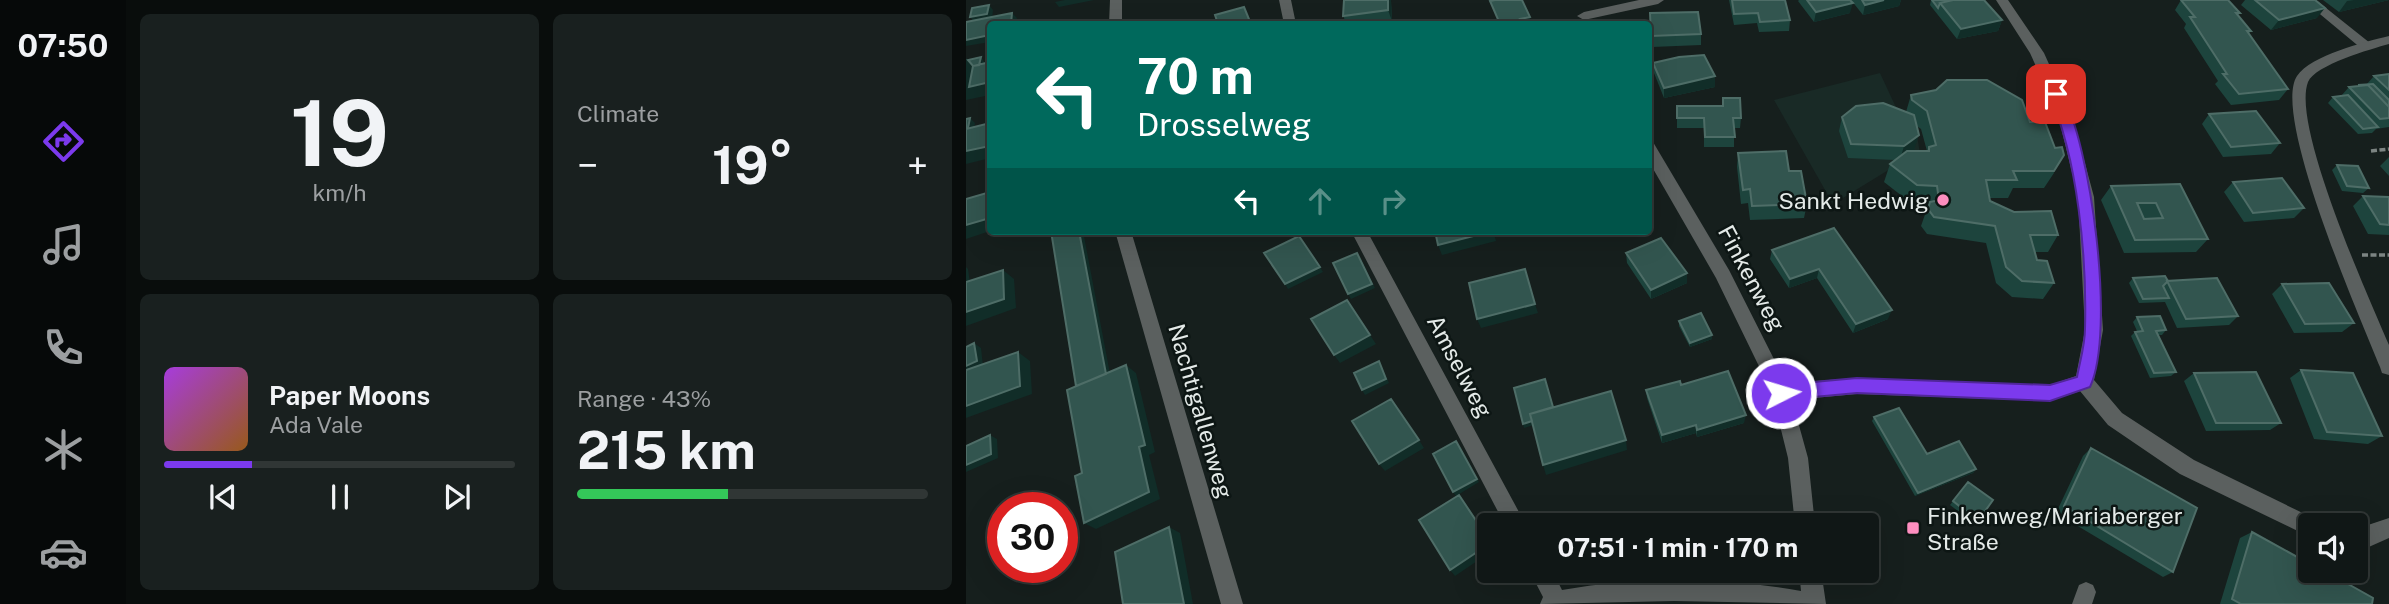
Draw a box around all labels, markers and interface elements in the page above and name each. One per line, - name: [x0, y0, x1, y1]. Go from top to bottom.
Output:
- text: 07:50: [18, 27, 108, 64]
- text: 70 m: [1137, 47, 1254, 105]
- icon: left: [1022, 49, 1113, 140]
- pin: [2026, 64, 2086, 124]
- icon: arrive: [2037, 75, 2075, 113]
- text: 19: [290, 80, 389, 186]
- text: Climate: [577, 100, 659, 127]
- text: Drosselweg: [1137, 106, 1312, 143]
- icon: directions: [39, 117, 88, 166]
- text: 19°: [712, 135, 793, 196]
- text: −: [577, 143, 598, 188]
- text: +: [907, 143, 928, 188]
- text: km/h: [312, 179, 367, 206]
- icon: left: [1228, 182, 1266, 220]
- icon: ahead: [1301, 182, 1339, 220]
- icon: right: [1374, 182, 1412, 220]
- place label: Sankt Hedwig: [1778, 187, 1929, 214]
- marker: Sankt Hedwig: [1935, 192, 1951, 208]
- icon: music: [39, 220, 88, 269]
- street label: Finkenweg: [1713, 220, 1791, 336]
- street label: Amselweg: [1422, 310, 1498, 422]
- street label: Nachtigallenweg: [1163, 321, 1239, 501]
- icon: phone: [39, 323, 88, 372]
- position arrow: [1744, 356, 1818, 430]
- text: Paper Moons: [269, 380, 430, 411]
- text: Range · 43%: [577, 385, 711, 412]
- text: Ada Vale: [269, 411, 363, 438]
- text: 215 km: [577, 420, 756, 481]
- icon: climate: [39, 425, 88, 474]
- icon: previous: [204, 478, 242, 516]
- icon: pause: [321, 478, 359, 516]
- icon: next: [438, 478, 476, 516]
- speed limit sign: 30: [987, 492, 1078, 583]
- place label: Finkenweg/Mariaberger Straße: [1927, 502, 2183, 555]
- map controls: [2298, 513, 2368, 583]
- button: sound: [2298, 513, 2368, 583]
- marker: Finkenweg/Mariaberger Straße: [1905, 520, 1921, 536]
- icon: car: [39, 528, 88, 577]
- text: 07:51 · 1 min · 170 m: [1558, 532, 1798, 563]

